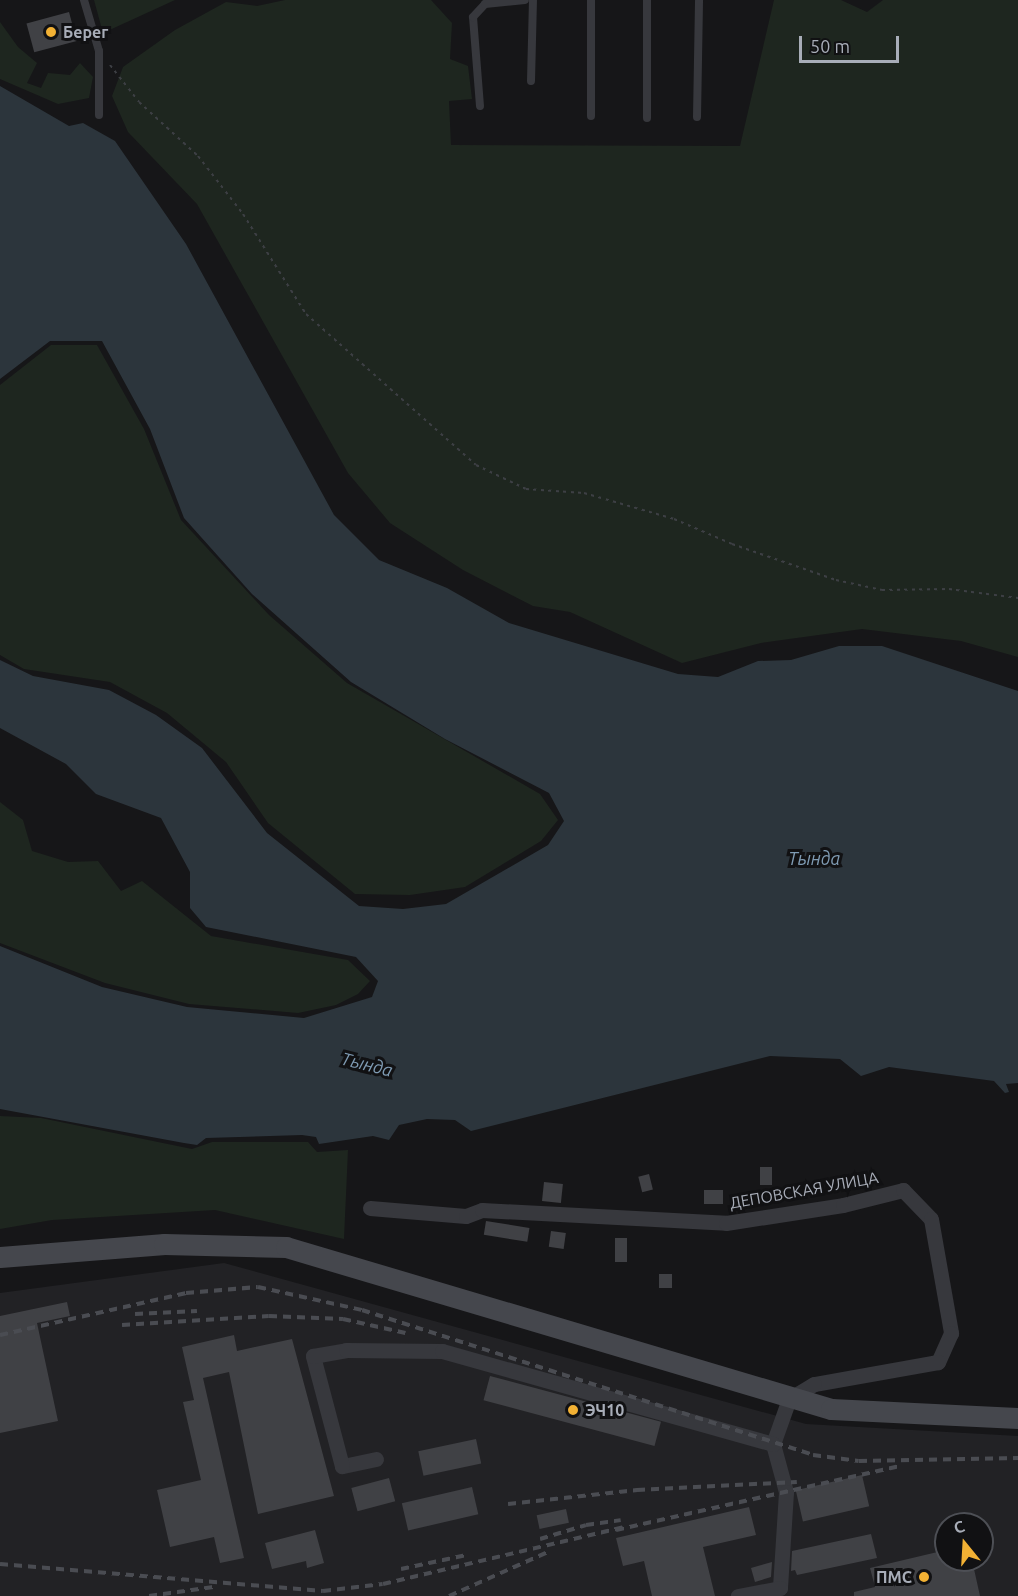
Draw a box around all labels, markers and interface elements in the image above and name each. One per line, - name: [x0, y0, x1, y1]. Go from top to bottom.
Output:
- place label: Берег: [63, 22, 108, 42]
- scale bar: [802, 24, 902, 62]
- marker: Берег: [44, 25, 58, 39]
- text: 50 m: [810, 36, 850, 56]
- water label: Тында: [788, 847, 840, 869]
- water label: Тында: [339, 1047, 395, 1081]
- street label: ДЕПОВСКАЯ УЛИЦА: [728, 1167, 880, 1213]
- place label: ЭЧ10: [585, 1400, 624, 1420]
- marker: ЭЧ10: [566, 1403, 580, 1417]
- north arrow: [934, 1512, 994, 1572]
- text: С: [951, 1517, 967, 1537]
- place label: ПМС: [876, 1567, 912, 1587]
- marker: ПМС: [917, 1570, 931, 1584]

